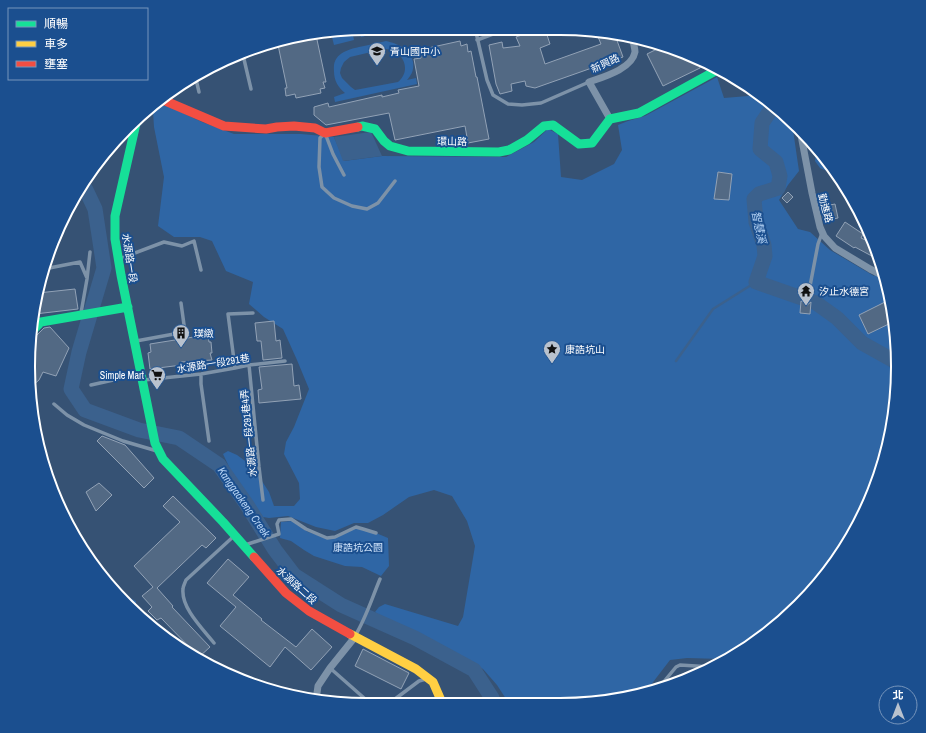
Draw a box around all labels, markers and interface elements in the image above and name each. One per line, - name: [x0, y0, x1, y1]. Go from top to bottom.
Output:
- legend: [8, 8, 148, 80]
- text: 順暢: [44, 16, 68, 32]
- text: 車多: [44, 36, 68, 52]
- school or university icon: 青山國中小: [367, 41, 387, 66]
- place label: 青山國中小: [390, 45, 440, 58]
- street label: 新興路: [589, 51, 622, 76]
- text: 壅塞: [44, 56, 68, 72]
- street label: 環山路: [437, 135, 467, 148]
- street label: 勤進路: [815, 192, 836, 224]
- water label: 智慧溪: [749, 209, 770, 247]
- street label: 水源路一段: [119, 232, 140, 284]
- temple icon: 汐止水德宮: [796, 281, 816, 306]
- place label: 汐止水德宮: [819, 285, 869, 298]
- building icon: 璞緻: [171, 323, 191, 348]
- place label: 璞緻: [194, 327, 214, 340]
- place icon: 康誥坑山: [542, 339, 562, 364]
- place label: 康誥坑山: [565, 343, 605, 356]
- street label: 水源路一段291巷: [176, 351, 250, 376]
- supermarket icon: Simple Mart: [147, 365, 167, 390]
- place label: Simple Mart: [100, 369, 145, 382]
- street label: 水源路一段291巷4弄: [237, 388, 260, 478]
- water label: Kanggaokeng Creek: [215, 464, 274, 540]
- park label: 康誥坑公園: [333, 541, 383, 554]
- street label: 水源路二段: [274, 564, 320, 607]
- north arrow: [878, 685, 918, 725]
- text: 北: [893, 688, 904, 702]

